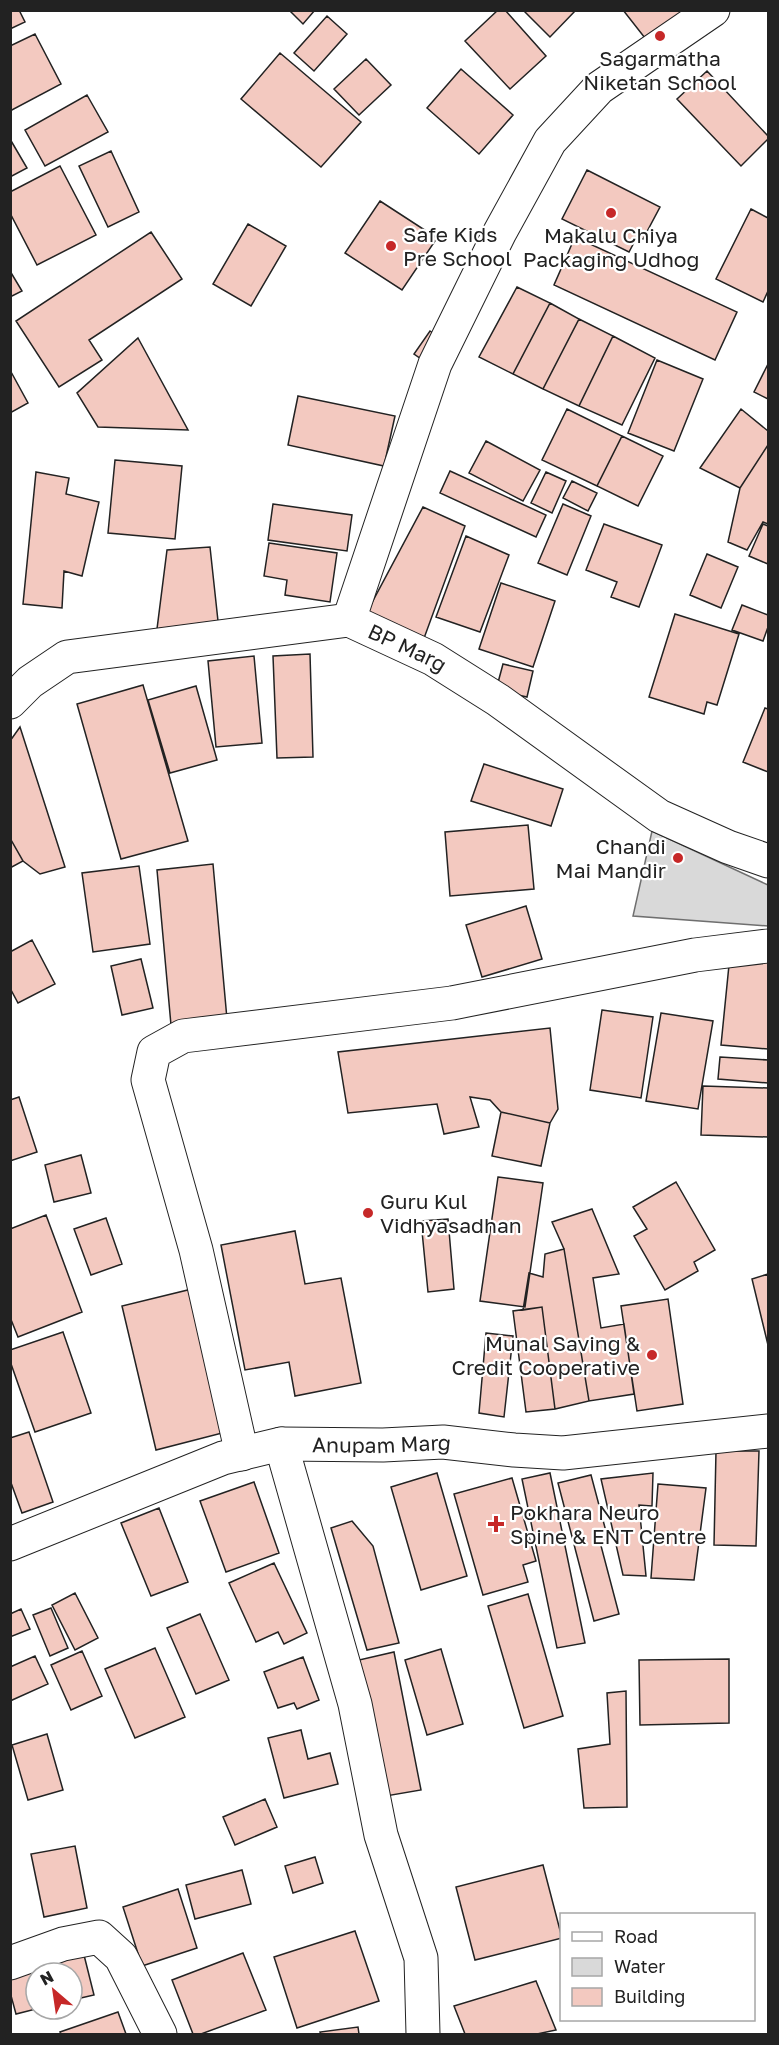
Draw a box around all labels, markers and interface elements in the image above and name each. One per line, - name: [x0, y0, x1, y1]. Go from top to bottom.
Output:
- marker: Sagarmatha Niketan School: [653, 29, 667, 43]
- place label: Sagarmatha Niketan School: [583, 45, 737, 95]
- marker: Makalu Chiya Packaging Udhog: [604, 206, 618, 220]
- place label: Safe Kids Pre School: [403, 221, 512, 271]
- place label: Makalu Chiya Packaging Udhog: [523, 222, 699, 272]
- marker: Safe Kids Pre School: [384, 239, 398, 253]
- street label: BP Marg: [364, 618, 452, 677]
- place label: Chandi Mai Mandir: [556, 833, 666, 883]
- marker: Chandi Mai Mandir: [671, 851, 685, 865]
- place label: Guru Kul Vidhyasadhan: [380, 1188, 522, 1238]
- marker: Guru Kul Vidhyasadhan: [361, 1206, 375, 1220]
- place label: Munal Saving & Credit Cooperative: [452, 1330, 640, 1380]
- marker: Munal Saving & Credit Cooperative: [645, 1348, 659, 1362]
- street label: Anupam Marg: [312, 1429, 453, 1458]
- place label: Pokhara Neuro Spine & ENT Centre: [510, 1499, 706, 1549]
- marker: Pokhara Neuro Spine & ENT Centre: [487, 1515, 505, 1533]
- legend: [560, 1913, 755, 2021]
- text: Road: [614, 1925, 658, 1947]
- text: Water: [614, 1955, 665, 1977]
- north arrow: [24, 1961, 84, 2021]
- text: N: [37, 1966, 57, 1990]
- text: Building: [614, 1985, 685, 2007]

